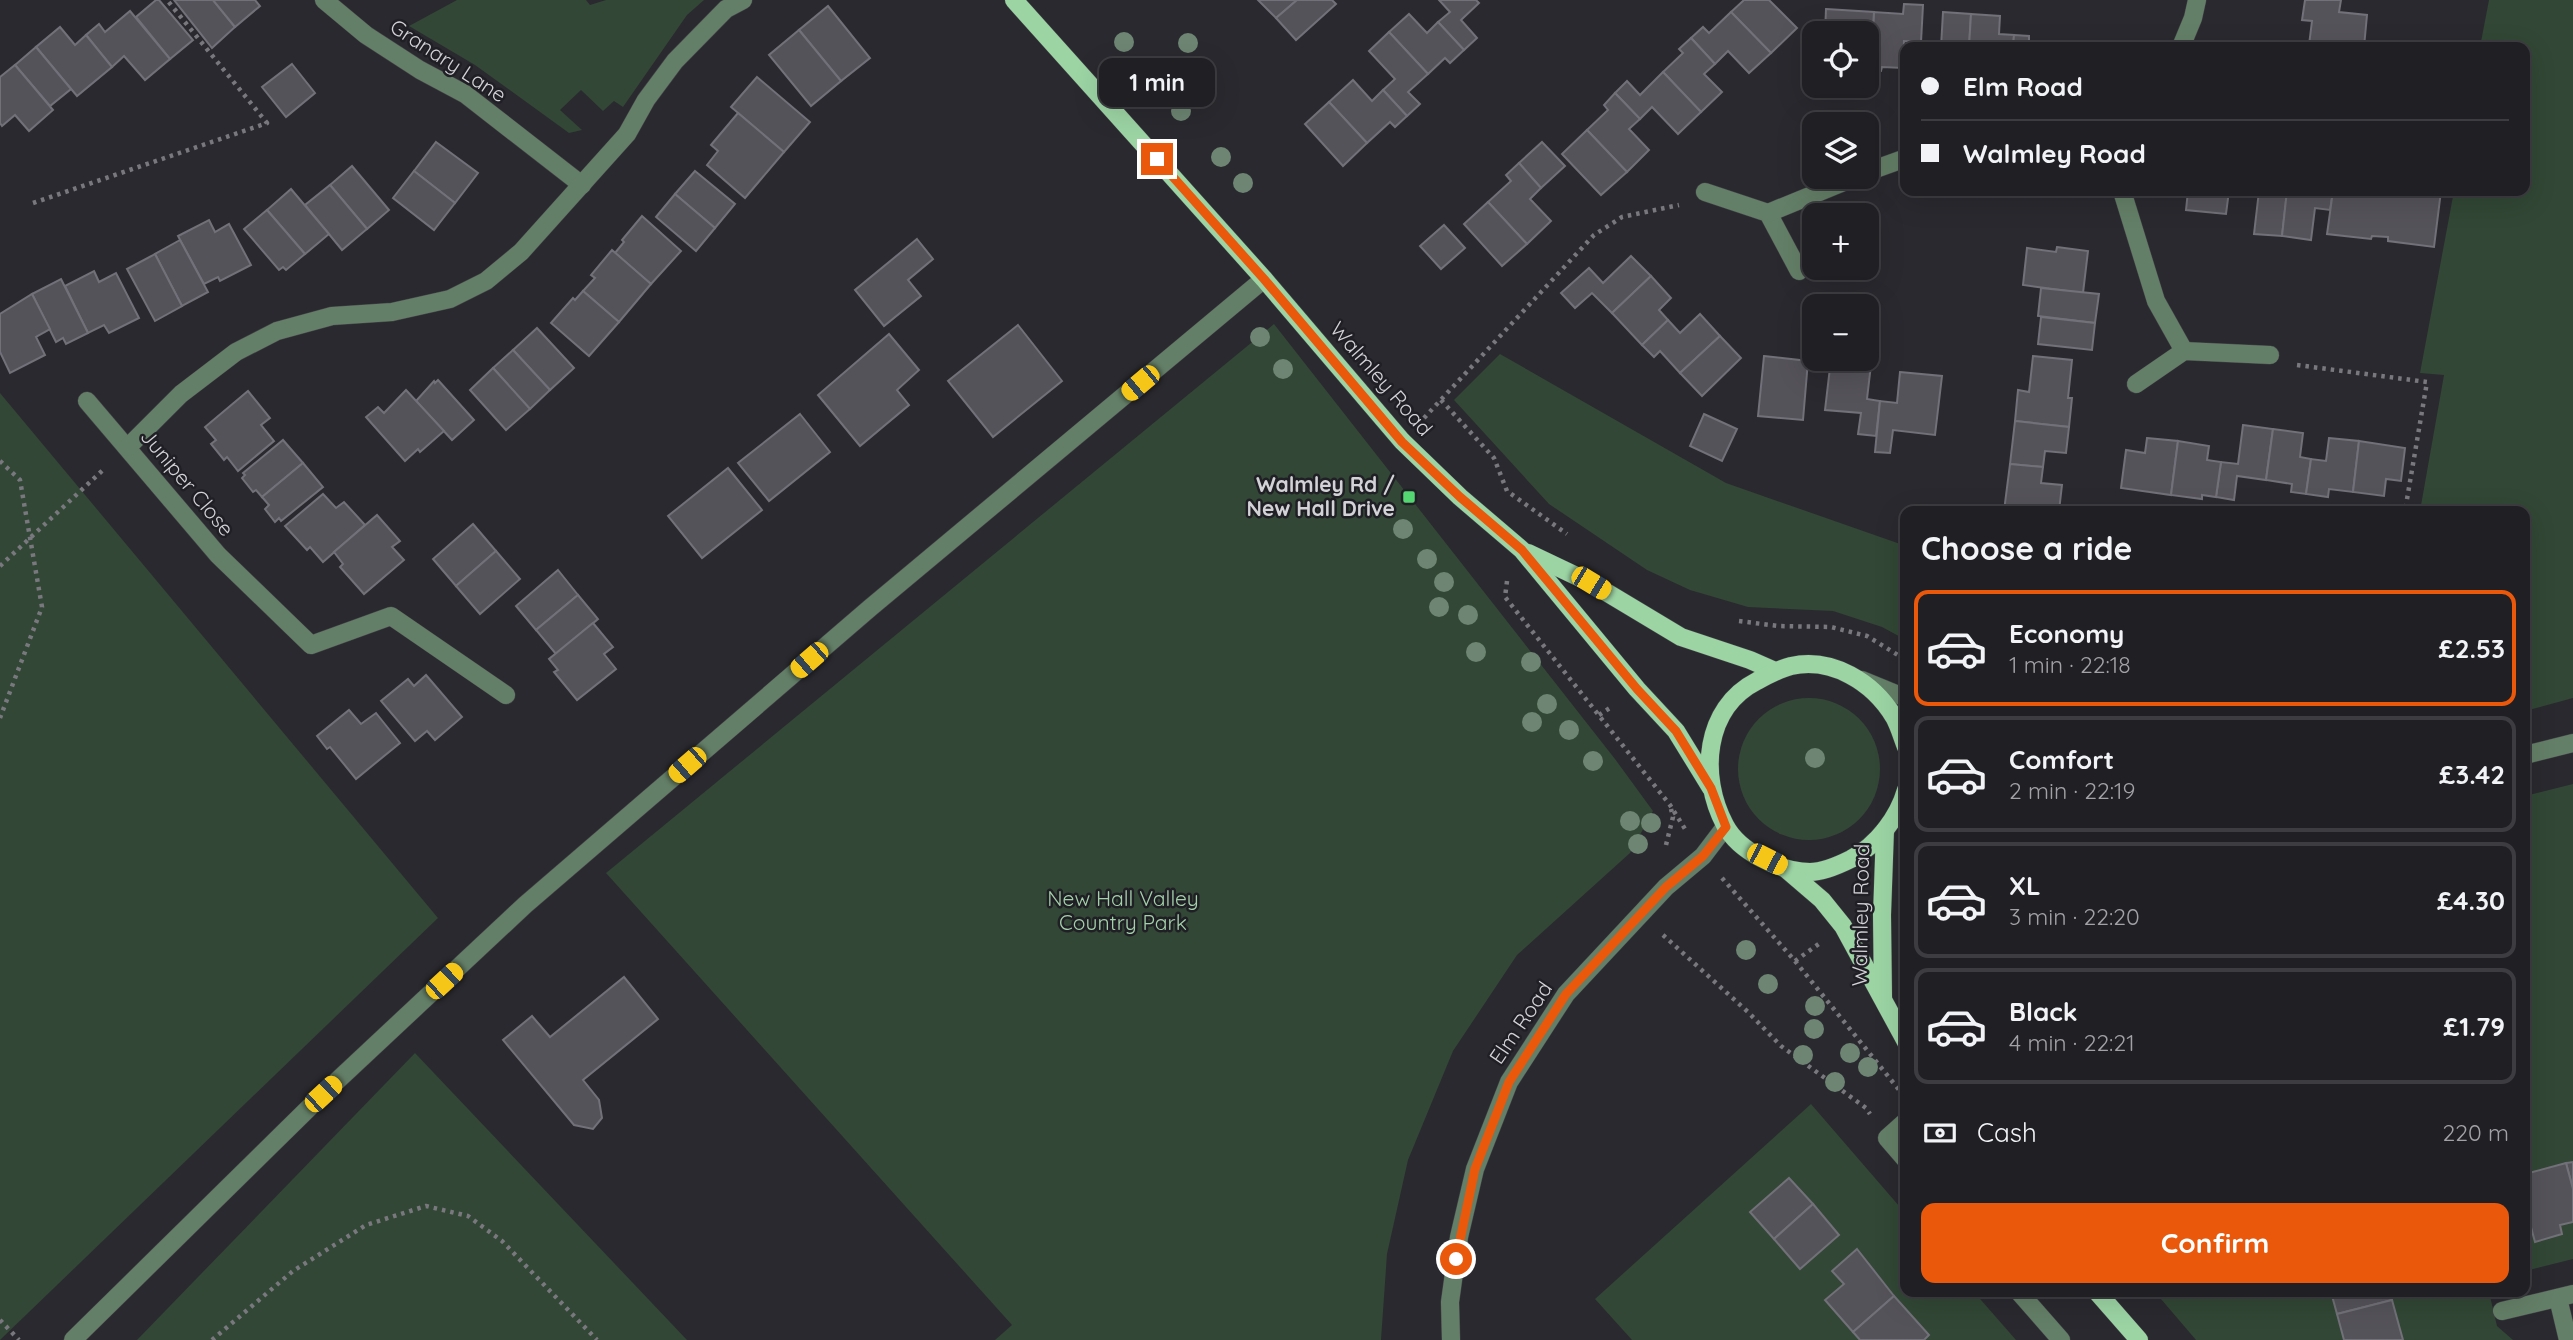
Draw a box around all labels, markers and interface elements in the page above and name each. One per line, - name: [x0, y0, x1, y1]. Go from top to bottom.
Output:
- street label: Granary Lane: [385, 13, 512, 107]
- map controls: [1802, 21, 1879, 371]
- button: locate: [1802, 21, 1879, 98]
- callout: 1 min: [1099, 58, 1215, 106]
- text: 1 min: [1129, 68, 1185, 97]
- text: Elm Road: [1963, 70, 2083, 103]
- button: layers: [1802, 112, 1879, 189]
- text: Walmley Road: [1963, 137, 2146, 170]
- route end: [1141, 143, 1173, 175]
- button: +: [1802, 203, 1879, 280]
- button: −: [1802, 294, 1879, 371]
- street label: Walmley Road: [1325, 316, 1438, 441]
- car: [1118, 361, 1163, 405]
- street label: Juniper Close: [135, 424, 240, 541]
- place label: Walmley Rd / New Hall Drive: [1246, 471, 1395, 521]
- marker: Walmley Rd / New Hall Drive: [1401, 489, 1417, 505]
- text: Choose a ride: [1921, 528, 2133, 568]
- car: [1568, 563, 1615, 603]
- icon: car: [1925, 617, 1988, 680]
- text: Economy: [2009, 617, 2124, 650]
- text: £2.53: [2439, 632, 2505, 665]
- car: [787, 638, 832, 682]
- text: 1 min · 22:18: [2009, 650, 2131, 679]
- car: [665, 743, 710, 787]
- icon: car: [1925, 743, 1988, 806]
- text: Comfort: [2009, 743, 2114, 776]
- text: £3.42: [2439, 758, 2505, 791]
- text: 2 min · 22:19: [2009, 776, 2135, 805]
- car: [1744, 840, 1791, 878]
- street label: Walmley Road: [1846, 843, 1874, 987]
- icon: car: [1925, 869, 1988, 932]
- text: XL: [2009, 869, 2041, 902]
- text: £4.30: [2437, 884, 2505, 917]
- park label: New Hall Valley Country Park: [1047, 885, 1199, 935]
- text: 3 min · 22:20: [2009, 902, 2140, 931]
- car: [422, 959, 467, 1003]
- street label: Elm Road: [1483, 976, 1557, 1069]
- icon: car: [1925, 995, 1988, 1058]
- text: Black: [2009, 995, 2078, 1028]
- text: £1.79: [2443, 1010, 2505, 1043]
- text: 4 min · 22:21: [2009, 1028, 2135, 1057]
- car: [301, 1072, 346, 1116]
- icon: cash: [1921, 1114, 1959, 1152]
- text: Cash: [1977, 1116, 2037, 1149]
- text: 220 m: [2443, 1118, 2509, 1147]
- button: Confirm: [1921, 1203, 2509, 1283]
- route start: [1440, 1243, 1472, 1275]

